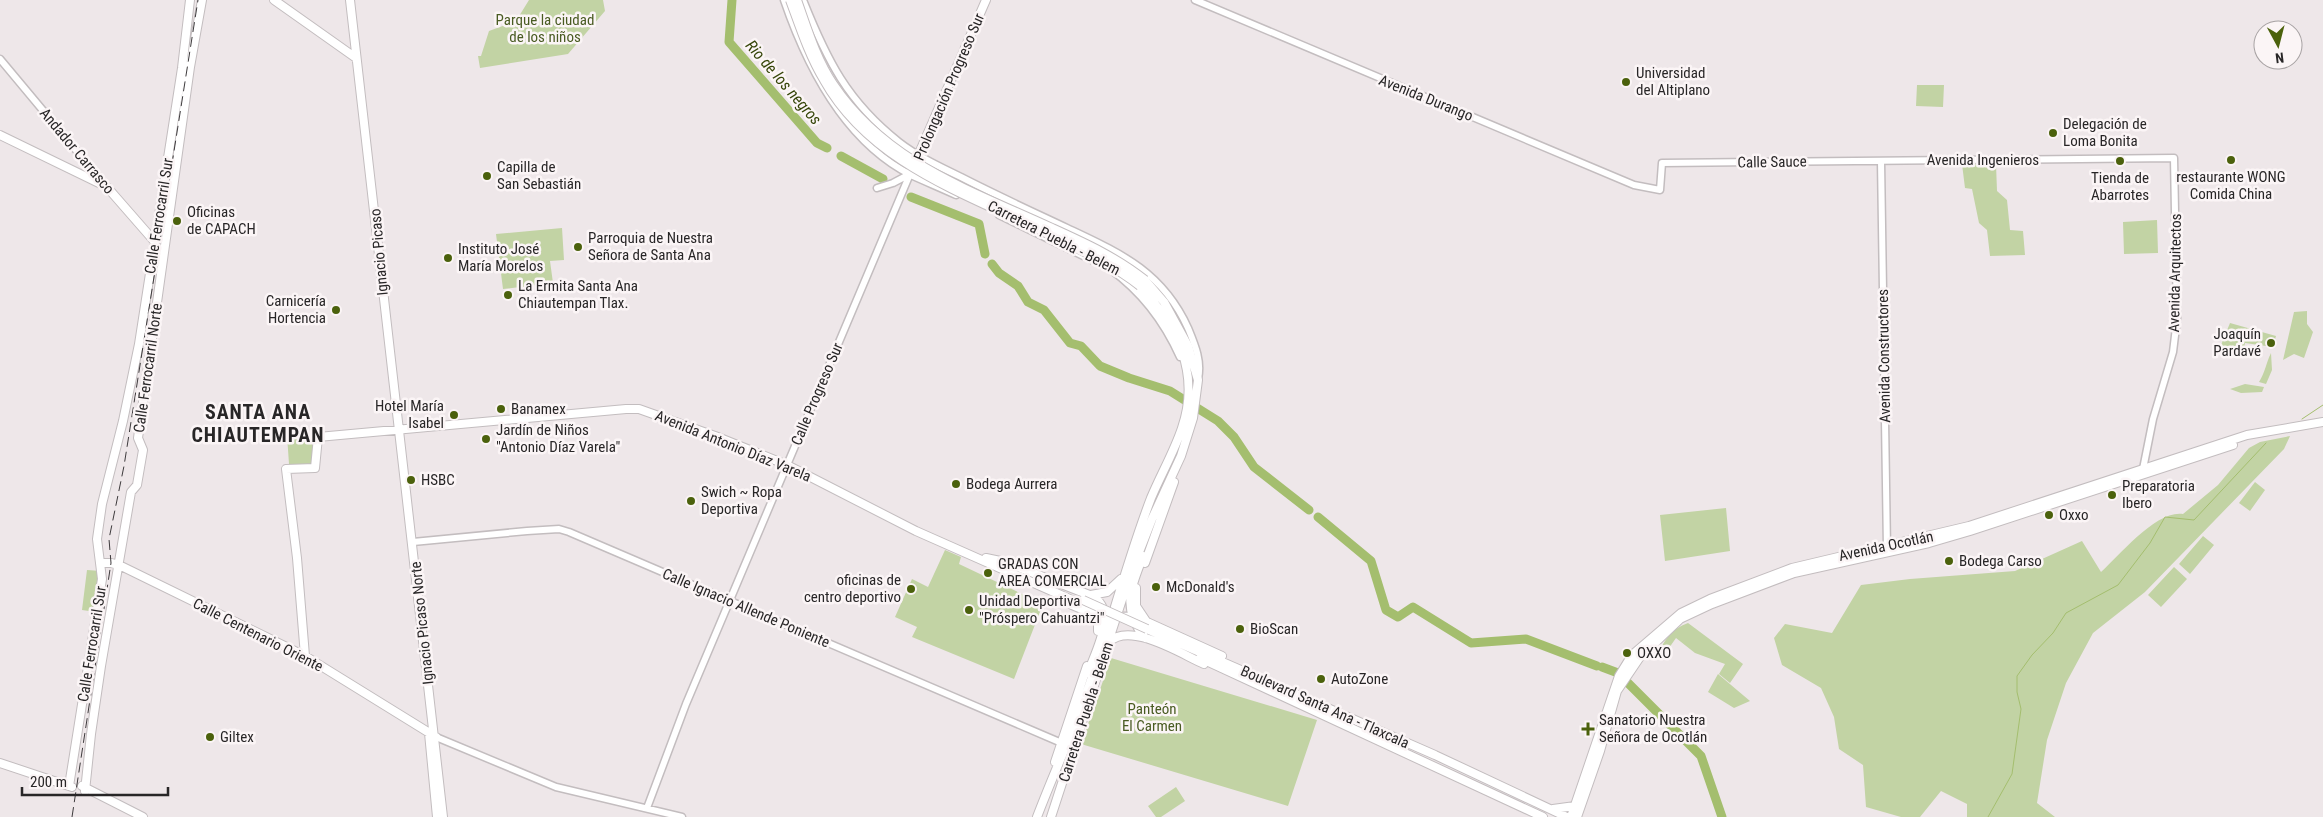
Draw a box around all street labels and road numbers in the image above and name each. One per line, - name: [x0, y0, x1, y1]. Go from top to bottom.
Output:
- street label: Prolongación Progreso Sur: [910, 10, 988, 163]
- street label: Avenida Durango: [1376, 71, 1476, 125]
- street label: Andador Carrasco: [36, 104, 118, 198]
- street label: Avenida Ingenieros: [1927, 151, 2039, 169]
- street label: Calle Sauce: [1737, 152, 1807, 172]
- street label: Calle Ferrocarril Sur: [141, 156, 177, 275]
- street label: Carretera Puebla - Belem: [985, 197, 1123, 279]
- street label: Ignacio Picaso: [366, 208, 392, 296]
- street label: Avenida Arquitectos: [2165, 213, 2185, 333]
- street label: Avenida Constructores: [1874, 289, 1894, 423]
- street label: Calle Ferrocarril Norte: [130, 302, 166, 434]
- street label: Calle Progreso Sur: [787, 340, 847, 448]
- street label: Avenida Antonio Díaz Varela: [652, 406, 814, 486]
- street label: Avenida Ocotlán: [1837, 527, 1935, 565]
- street label: Ignacio Picaso Norte: [407, 560, 437, 686]
- street label: Calle Ignacio Allende Poniente: [660, 565, 832, 651]
- street label: Calle Ferrocarril Sur: [74, 584, 110, 703]
- street label: Calle Centenario Oriente: [190, 594, 326, 676]
- street label: Carretera Puebla - Belem: [1055, 640, 1117, 784]
- street label: Boulevard Santa Ana - Tlaxcala: [1238, 662, 1412, 752]

